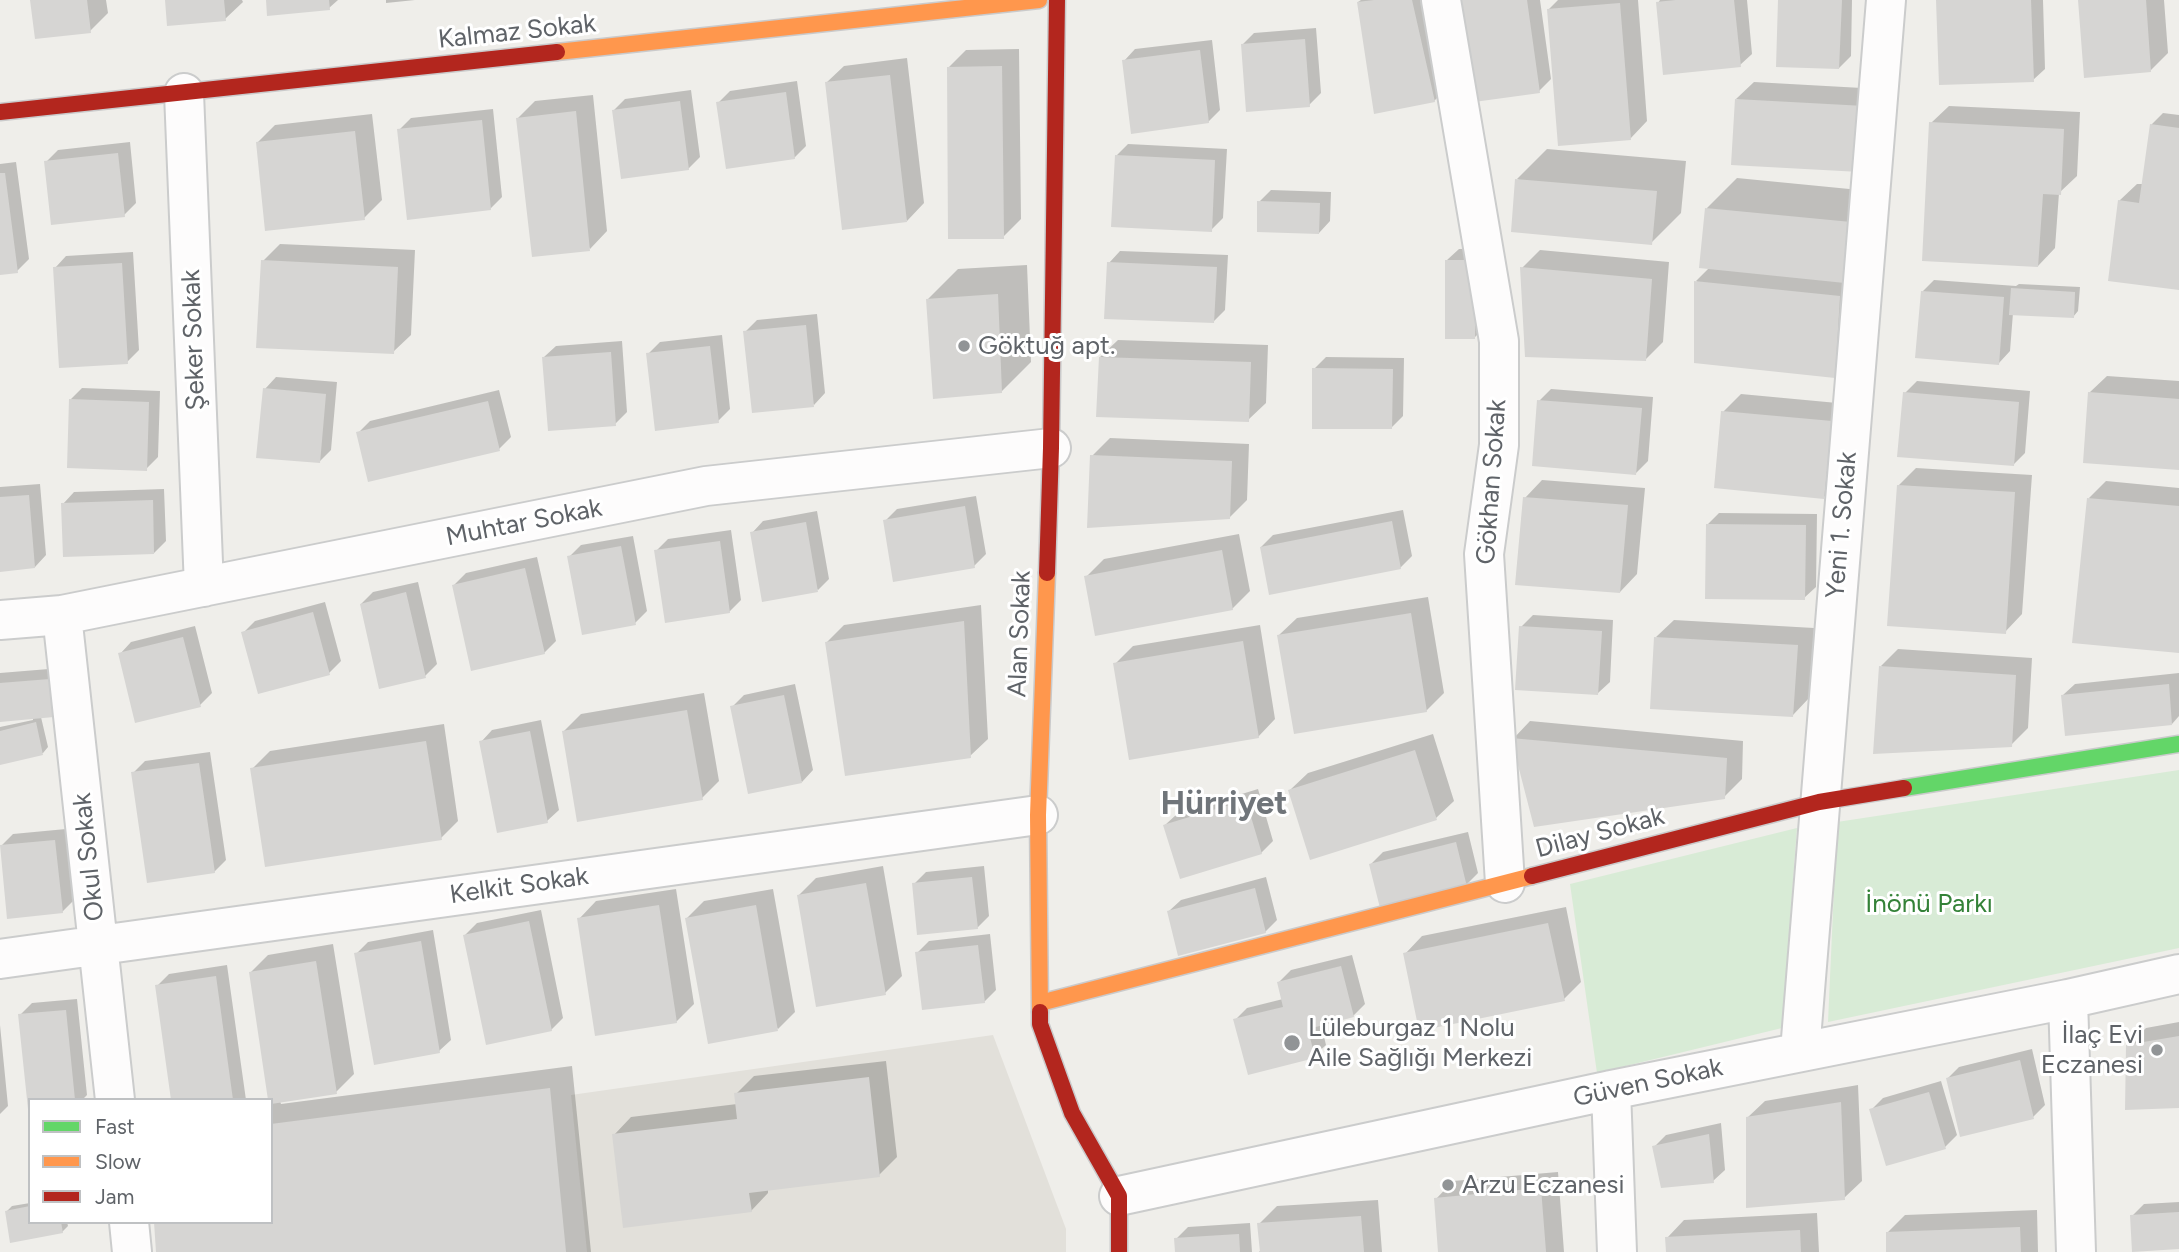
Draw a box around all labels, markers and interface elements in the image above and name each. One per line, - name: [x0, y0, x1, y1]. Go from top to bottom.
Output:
- street label: Kalmaz Sokak: [437, 8, 597, 56]
- street label: Şeker Sokak: [176, 269, 212, 411]
- place label: Göktuğ apt.: [978, 330, 1115, 362]
- marker: Göktuğ apt.: [956, 338, 972, 354]
- street label: Gökhan Sokak: [1471, 398, 1513, 566]
- street label: Yeni 1. Sokak: [1820, 450, 1864, 600]
- street label: Muhtar Sokak: [443, 493, 605, 553]
- street label: Alan Sokak: [1002, 570, 1038, 698]
- district label: Hürriyet: [1160, 784, 1288, 824]
- street label: Okul Sokak: [67, 791, 111, 923]
- street label: Dilay Sokak: [1532, 801, 1668, 865]
- street label: Kelkit Sokak: [448, 861, 590, 911]
- park label: İnönü Parkı: [1865, 888, 1993, 920]
- place label: Lüleburgaz 1 Nolu Aile Sağlığı Merkezi: [1308, 1012, 1532, 1074]
- place label: İlaç Evi Eczanesi: [2041, 1019, 2143, 1080]
- marker: Lüleburgaz 1 Nolu Aile Sağlığı Merkezi: [1282, 1033, 1302, 1053]
- marker: İlaç Evi Eczanesi: [2149, 1042, 2165, 1058]
- street label: Güven Sokak: [1570, 1052, 1726, 1114]
- legend: [28, 1098, 273, 1224]
- text: Fast: [95, 1114, 135, 1139]
- text: Slow: [95, 1149, 141, 1174]
- place label: Arzu Eczanesi: [1462, 1169, 1624, 1201]
- marker: Arzu Eczanesi: [1440, 1177, 1456, 1193]
- text: Jam: [95, 1184, 134, 1209]

